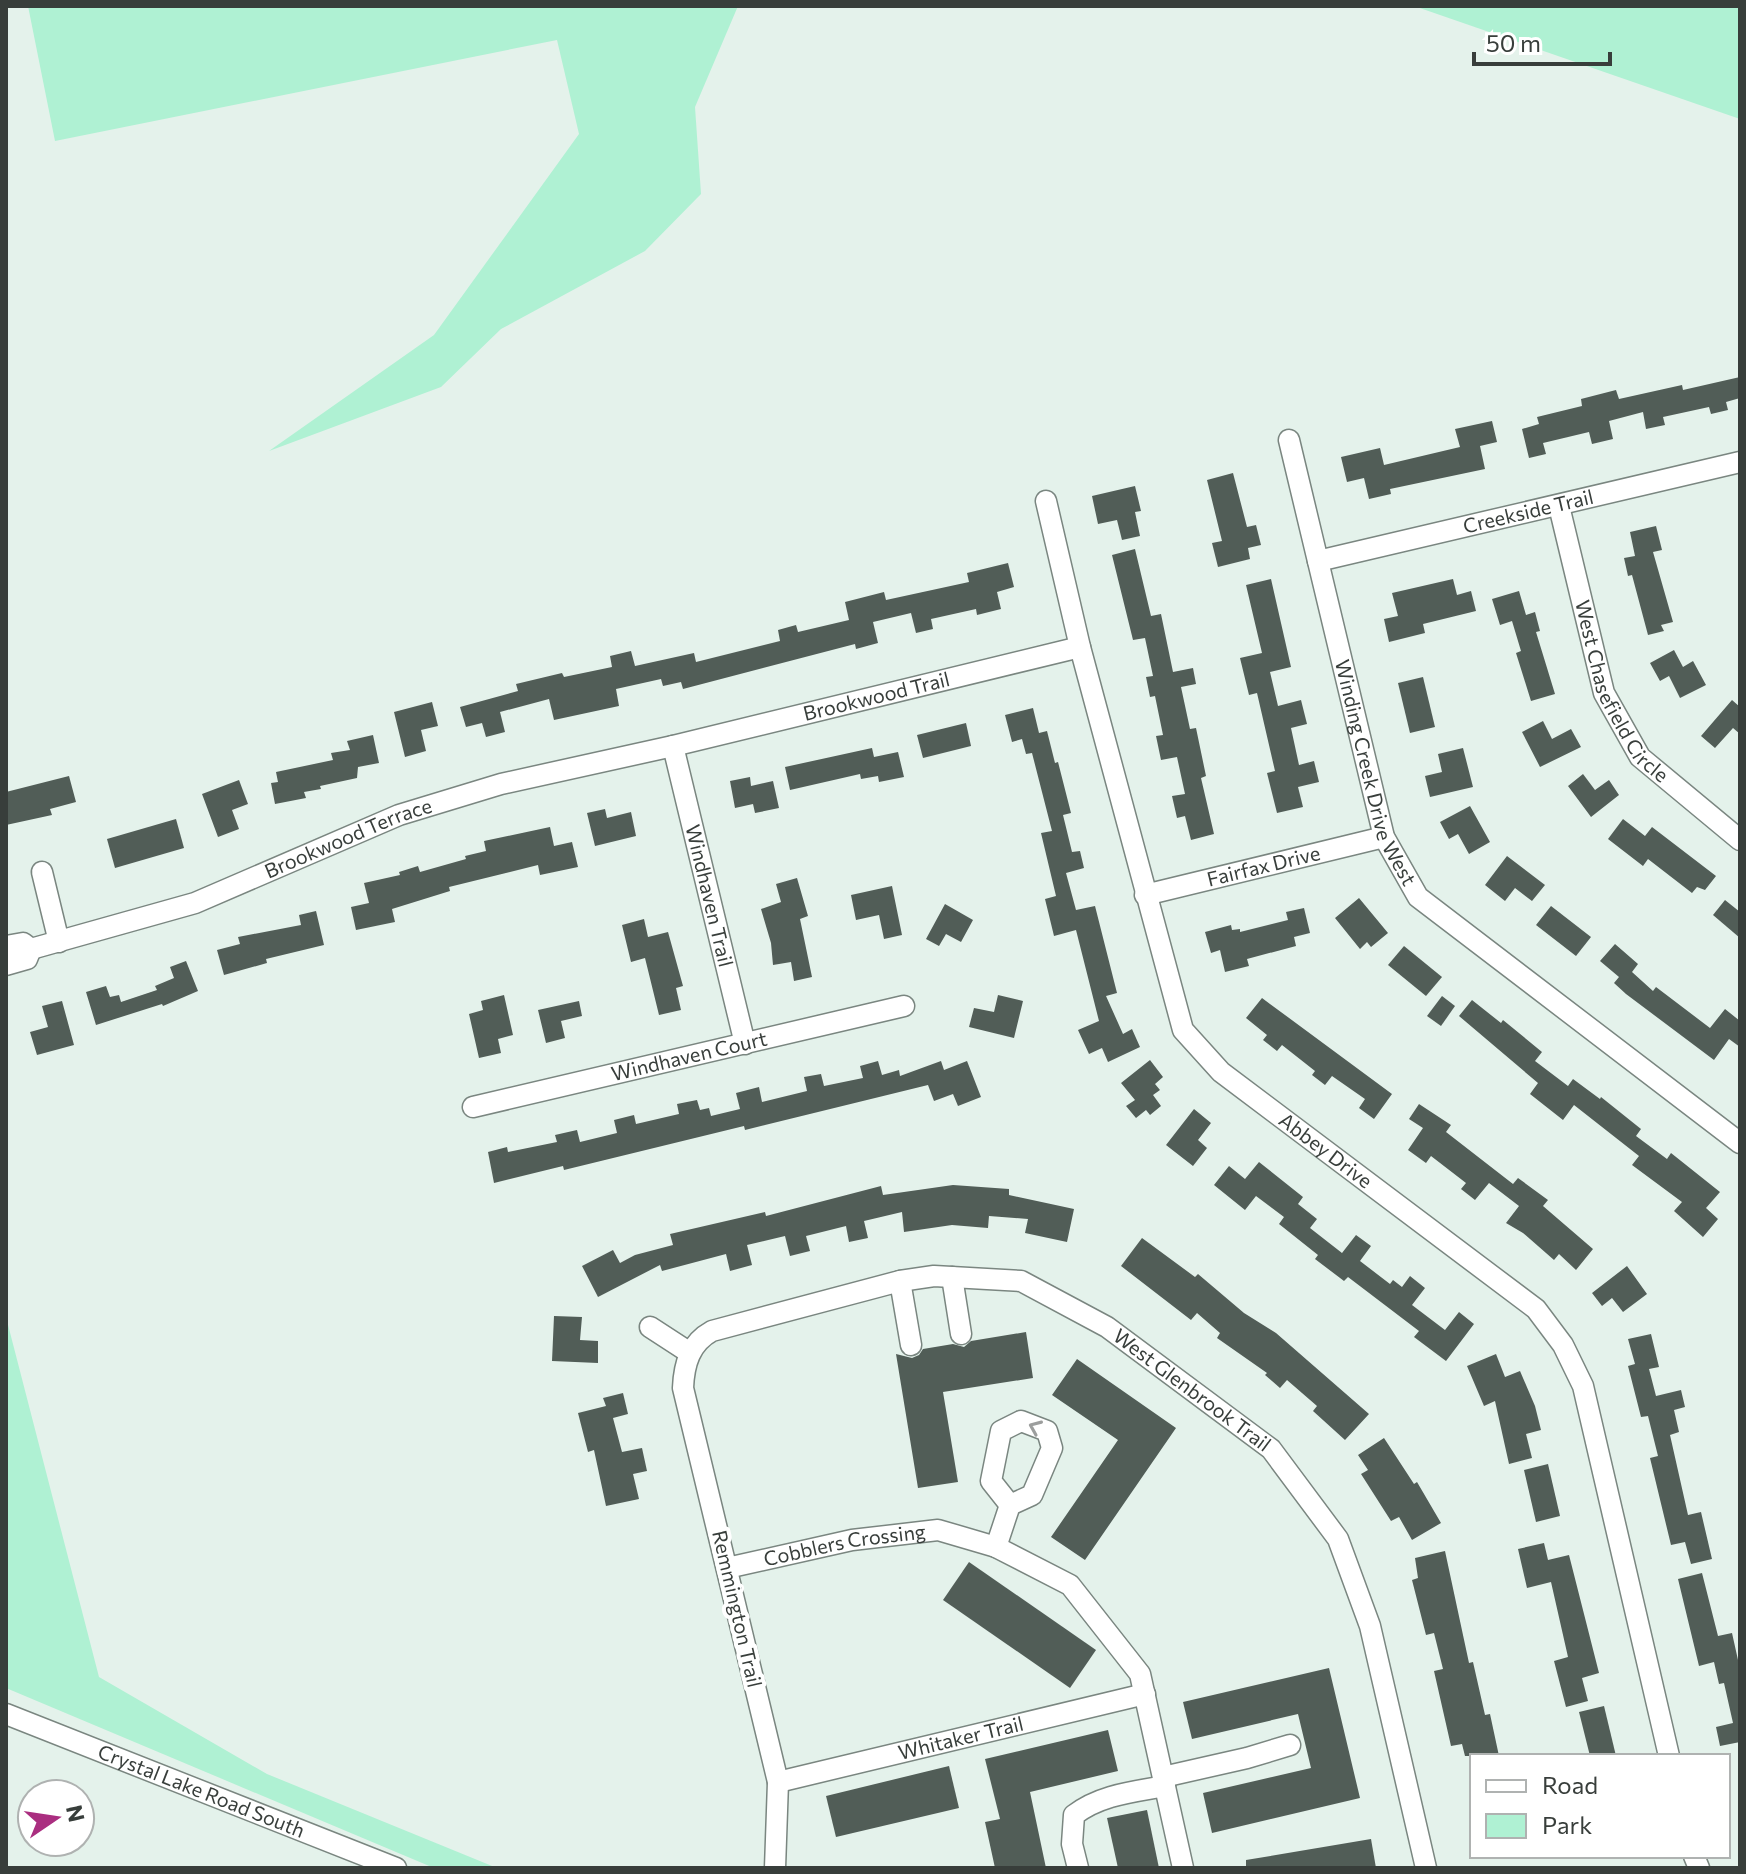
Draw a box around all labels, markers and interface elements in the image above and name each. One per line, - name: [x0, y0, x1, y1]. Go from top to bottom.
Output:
- scale bar: [1474, 16, 1610, 66]
- text: 50 m: [1486, 28, 1541, 57]
- street label: Creekside Trail: [1460, 484, 1596, 538]
- street label: West Chasefield Circle: [1571, 597, 1674, 787]
- street label: Winding Creek Drive West: [1331, 657, 1422, 889]
- street label: Brookwood Trail: [801, 666, 952, 725]
- street label: Brookwood Terrace: [261, 793, 434, 883]
- street label: Windhaven Trail: [681, 822, 739, 969]
- street label: Fairfax Drive: [1204, 840, 1322, 891]
- street label: Windhaven Court: [609, 1026, 769, 1085]
- street label: Abbey Drive: [1275, 1107, 1377, 1193]
- street label: West Glenbrook Trail: [1109, 1323, 1276, 1456]
- one-way arrow: [1028, 1420, 1043, 1436]
- street label: Cobblers Crossing: [761, 1519, 927, 1570]
- street label: Remmington Trail: [708, 1528, 768, 1690]
- street label: Whitaker Trail: [895, 1711, 1026, 1764]
- street label: Crystal Lake Road South: [95, 1739, 309, 1842]
- legend: [1470, 1754, 1730, 1858]
- text: Road: [1542, 1770, 1598, 1799]
- north arrow: [16, 1778, 96, 1858]
- text: N: [61, 1802, 91, 1824]
- text: Park: [1542, 1810, 1592, 1839]

